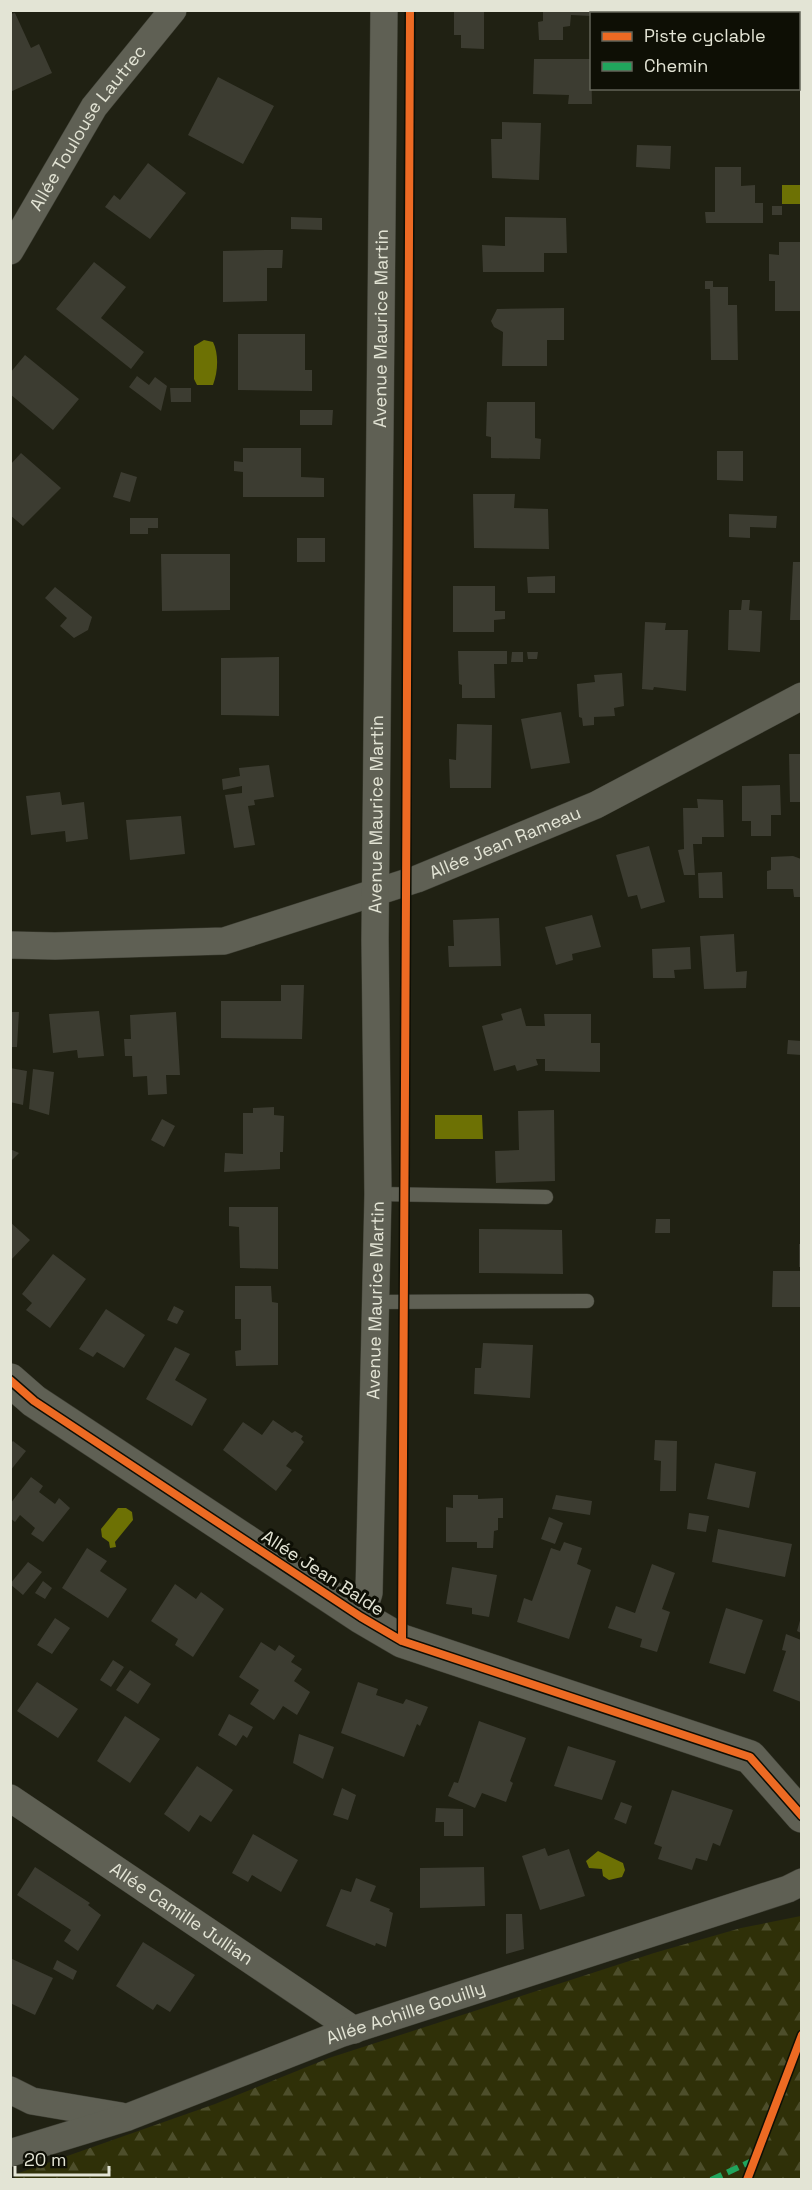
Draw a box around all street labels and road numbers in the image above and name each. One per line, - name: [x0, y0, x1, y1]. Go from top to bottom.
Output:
- street label: Allée Toulouse Lautrec: [24, 40, 151, 215]
- street label: Avenue Maurice Martin: [368, 229, 393, 428]
- street label: Avenue Maurice Martin: [363, 715, 388, 914]
- street label: Allée Jean Rameau: [426, 801, 584, 884]
- street label: Avenue Maurice Martin: [361, 1201, 389, 1400]
- street label: Allée Jean Balde: [258, 1524, 389, 1621]
- street label: Allée Camille Jullian: [106, 1857, 258, 1970]
- street label: Allée Achille Gouilly: [323, 1976, 488, 2049]

